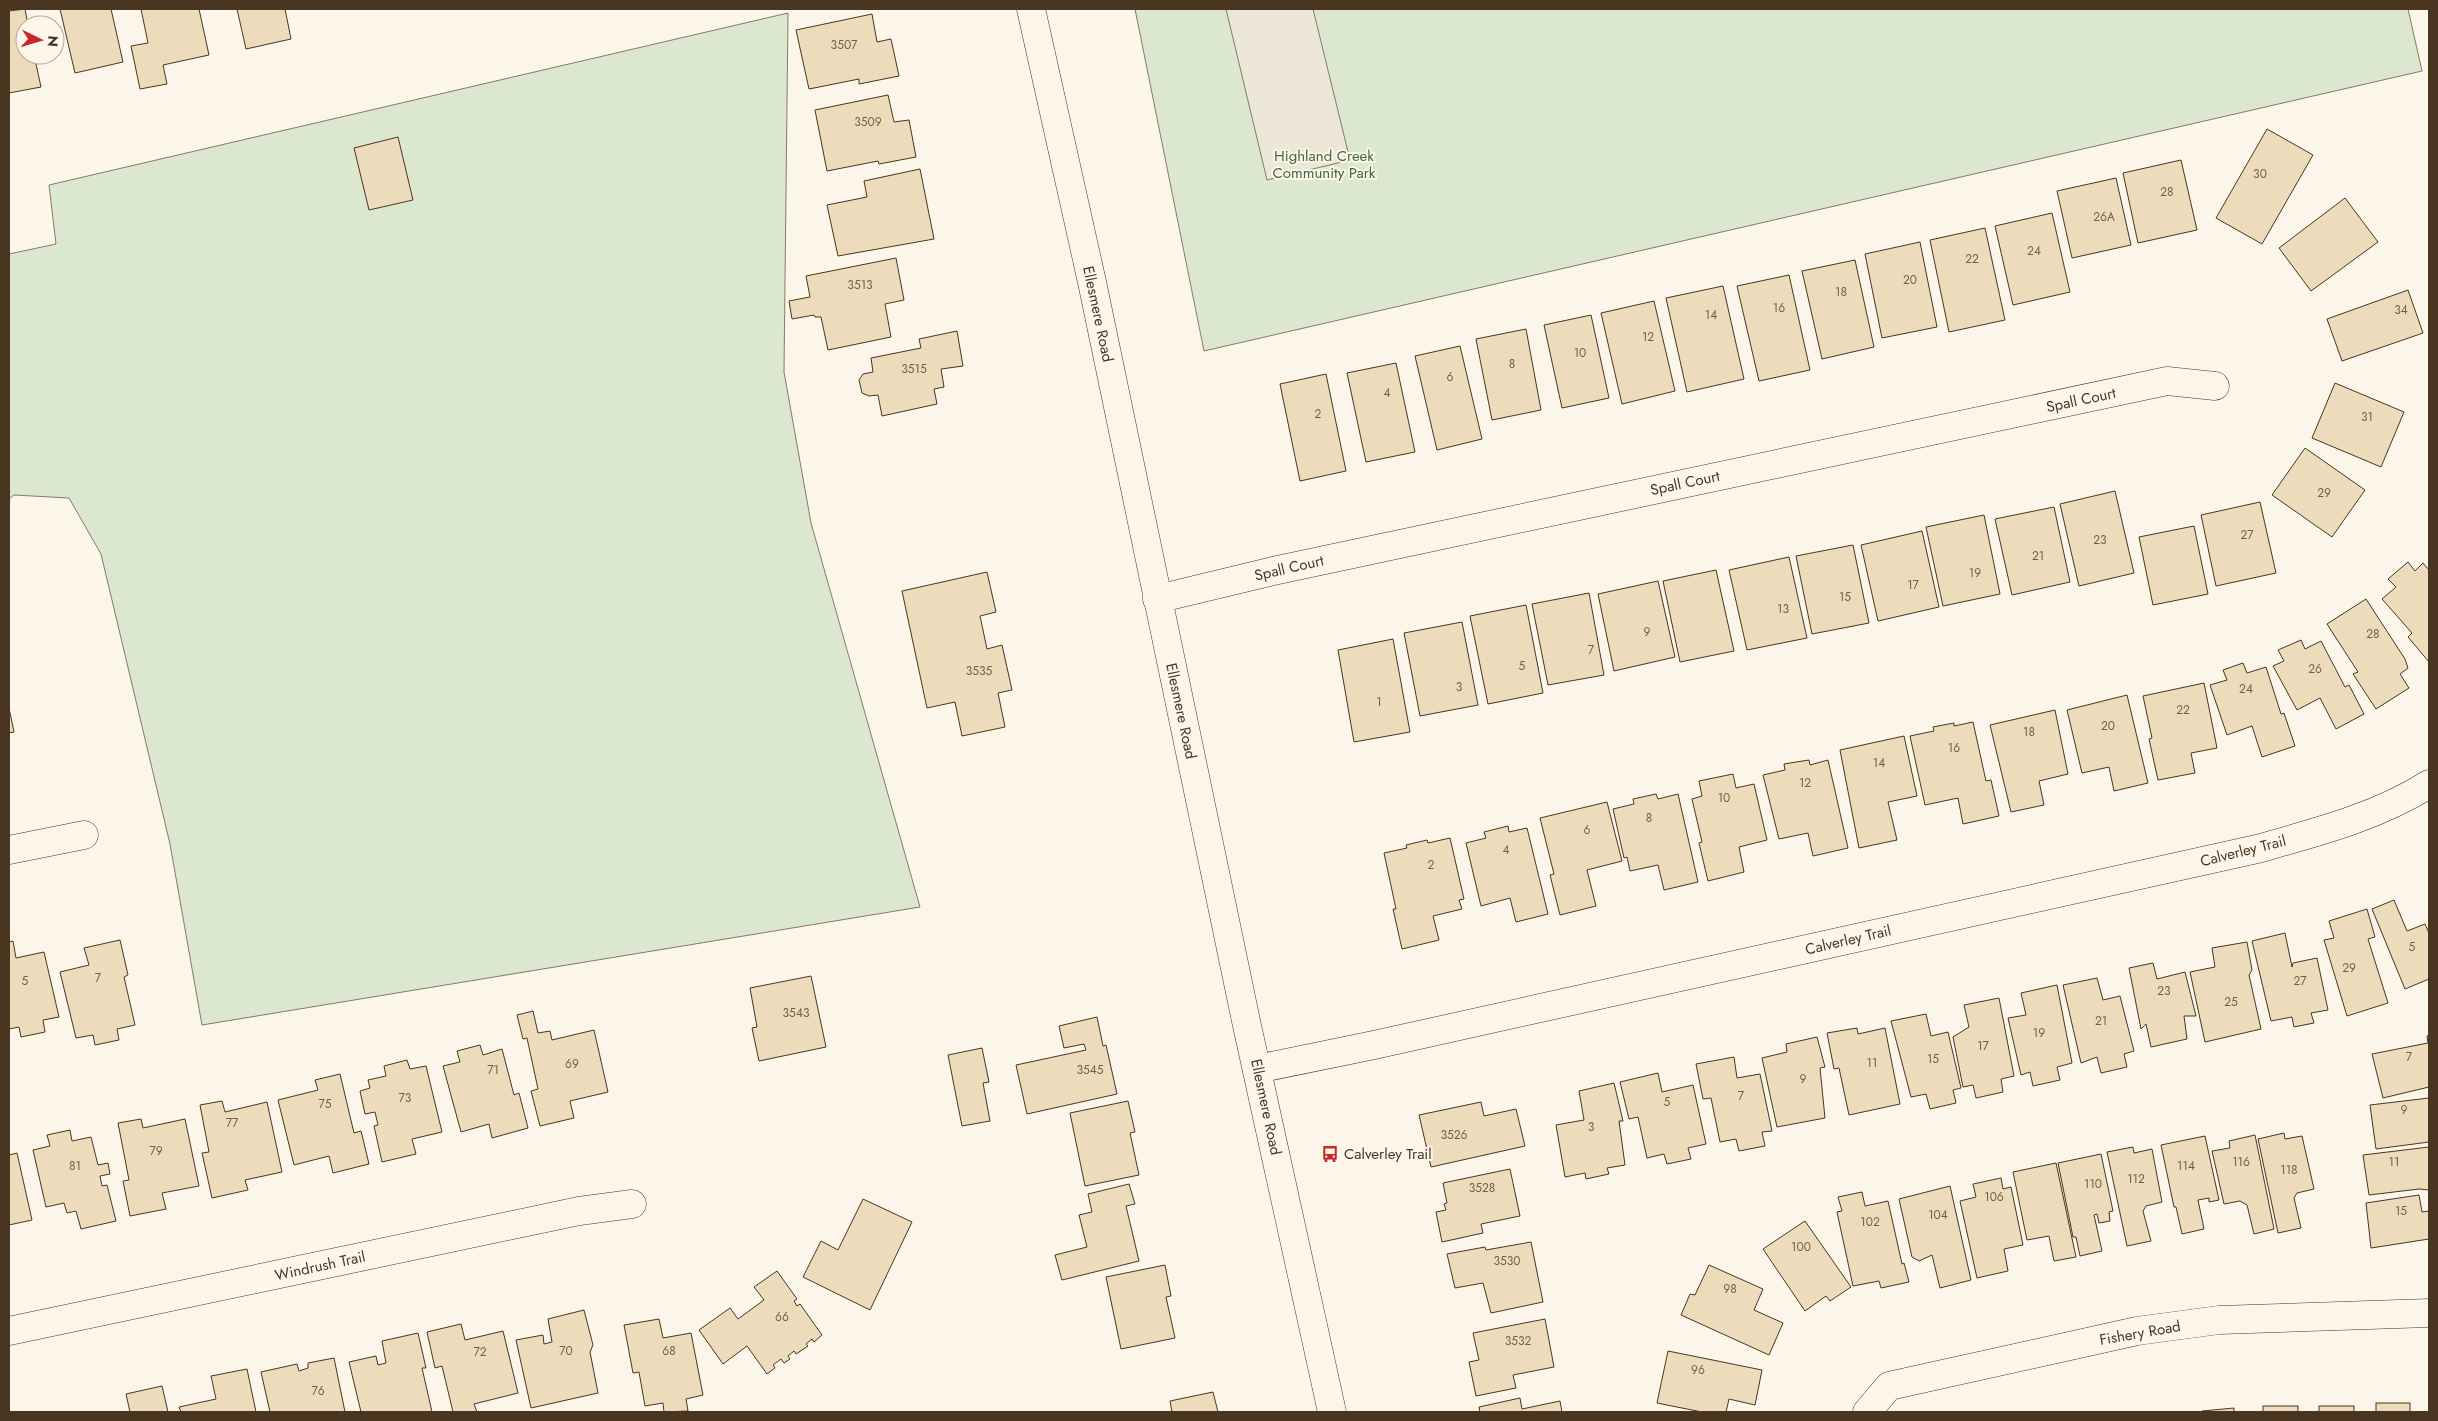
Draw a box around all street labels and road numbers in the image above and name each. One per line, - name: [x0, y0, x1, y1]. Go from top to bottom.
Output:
- street label: Ellesmere Road: [1077, 264, 1119, 364]
- street label: Spall Court: [2044, 382, 2118, 418]
- street label: Spall Court: [1648, 465, 1722, 501]
- street label: Spall Court: [1252, 549, 1326, 587]
- street label: Ellesmere Road: [1160, 661, 1202, 761]
- street label: Calverley Trail: [2198, 830, 2288, 872]
- street label: Calverley Trail: [1803, 919, 1893, 961]
- street label: Ellesmere Road: [1245, 1057, 1287, 1157]
- street label: Windrush Trail: [273, 1246, 367, 1286]
- street label: Fishery Road: [2098, 1315, 2182, 1351]

